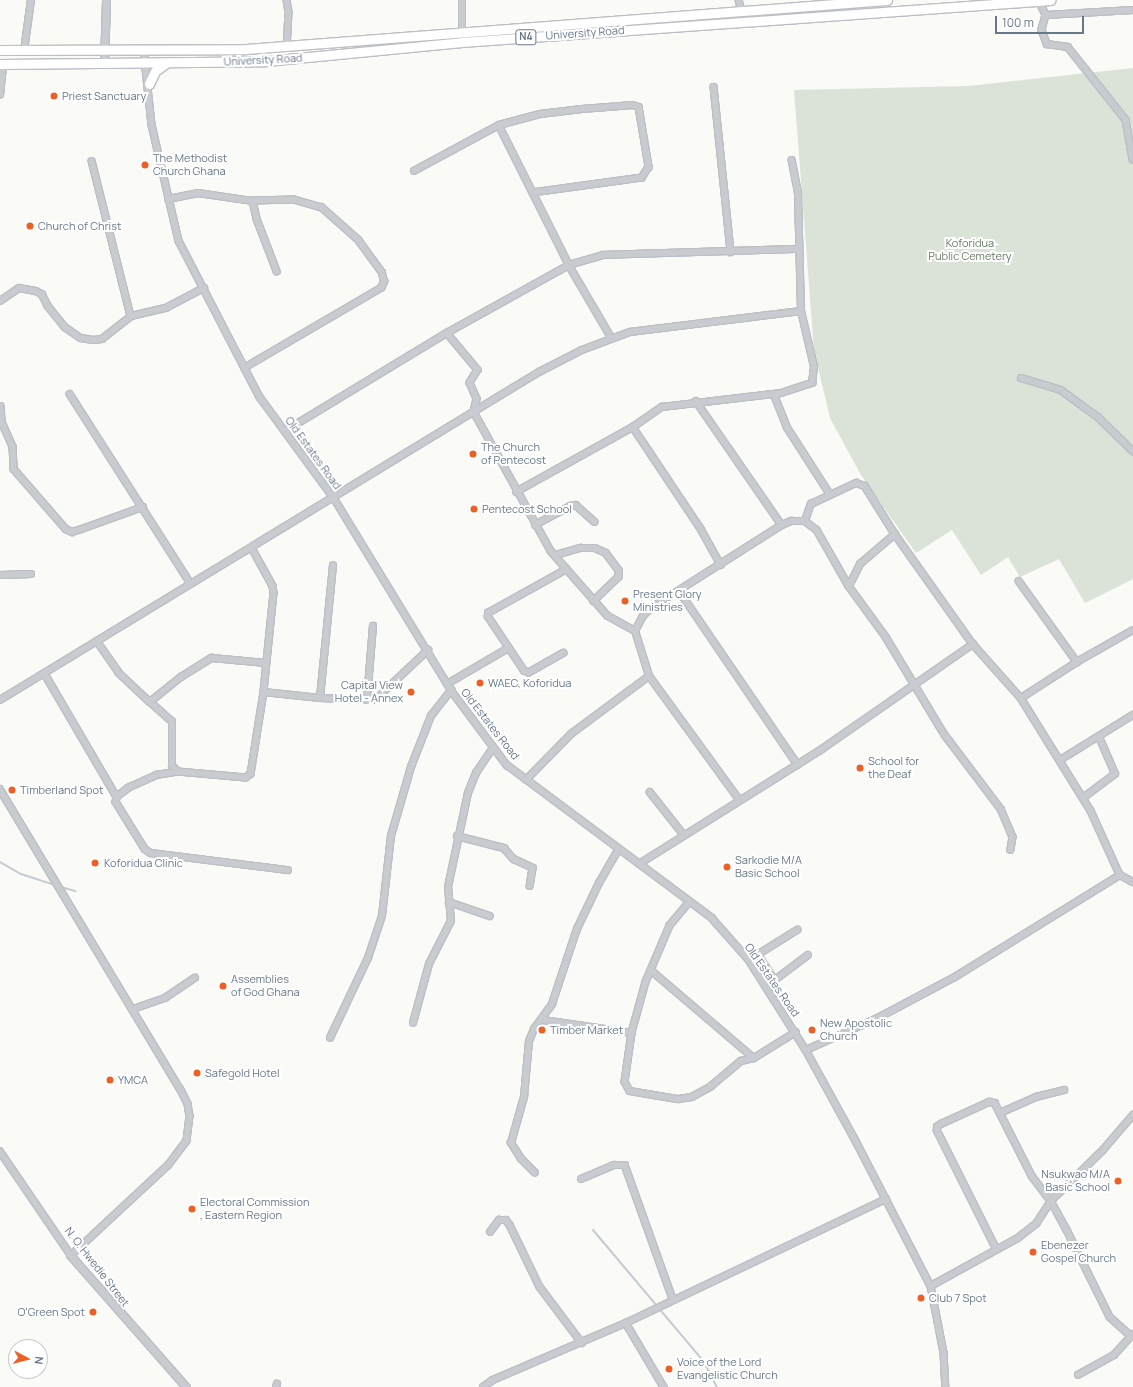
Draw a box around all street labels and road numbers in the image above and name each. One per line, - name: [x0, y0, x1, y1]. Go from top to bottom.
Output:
- street label: University Road: [545, 24, 625, 42]
- road number: N4: [515, 29, 537, 45]
- street label: University Road: [223, 51, 303, 69]
- street label: Old Estates Road: [282, 414, 344, 492]
- street label: Old Estates Road: [458, 686, 522, 762]
- street label: Old Estates Road: [742, 941, 802, 1019]
- street label: N. O. Hwedie Street: [62, 1225, 132, 1309]

